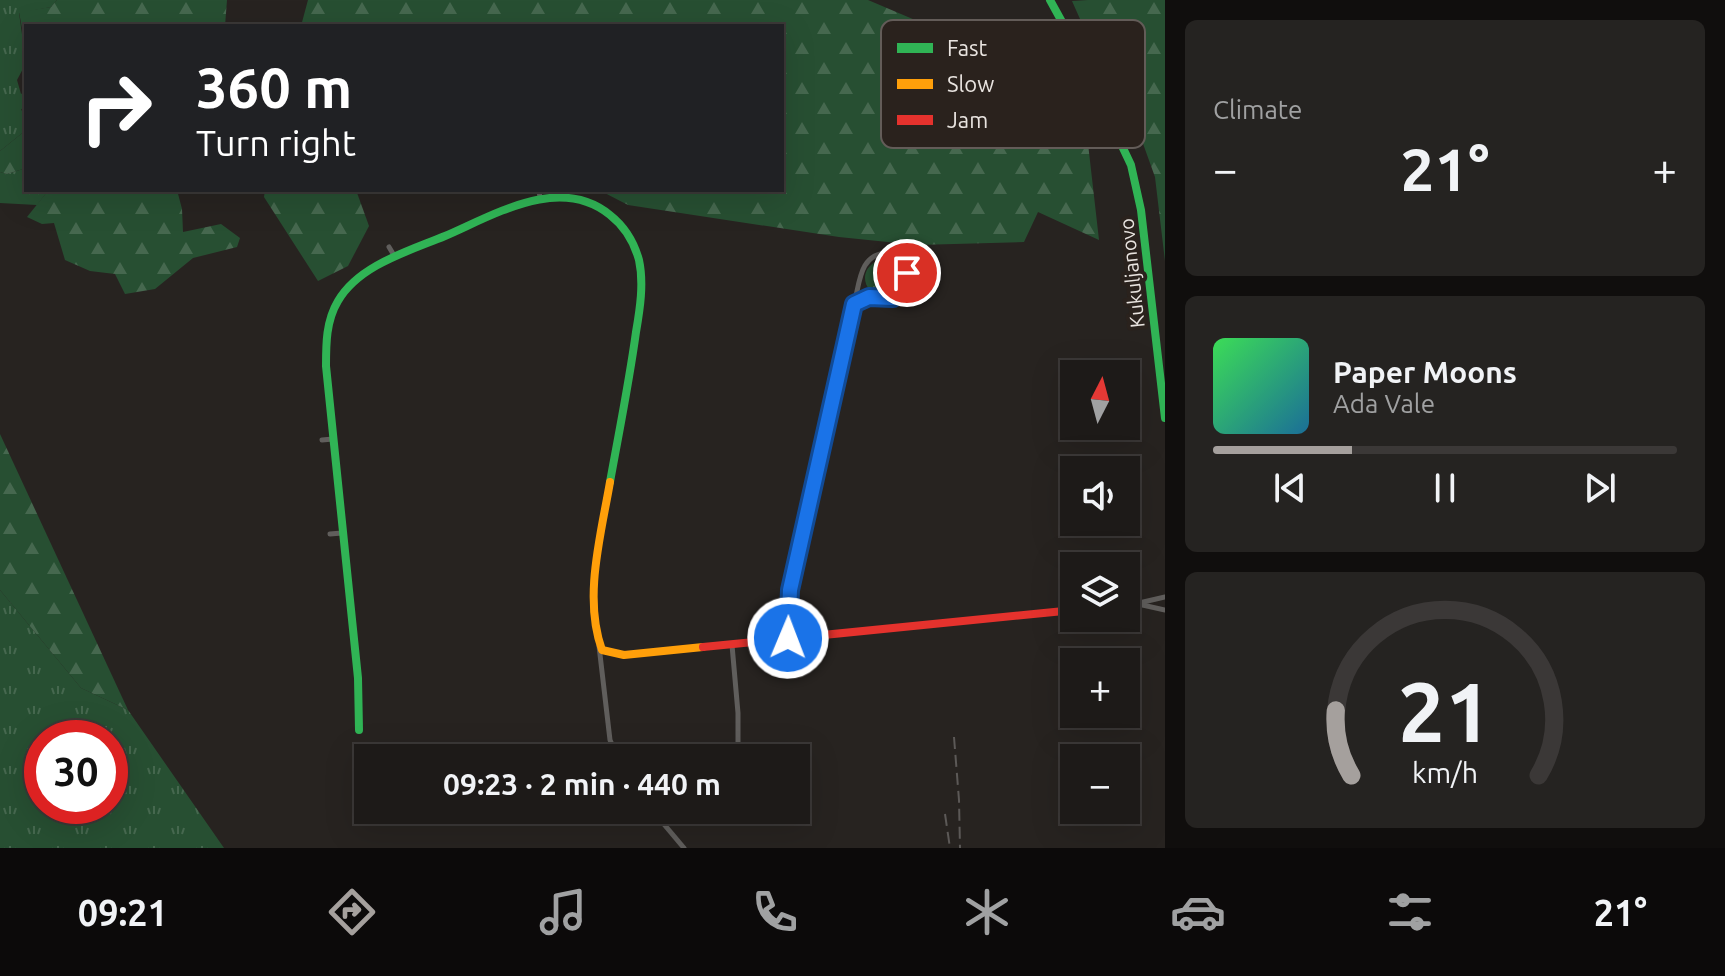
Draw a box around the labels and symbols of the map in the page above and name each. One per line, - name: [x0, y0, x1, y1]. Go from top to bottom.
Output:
- legend: [881, 20, 1145, 148]
- text: Fast: [947, 35, 988, 60]
- text: Slow: [947, 71, 994, 96]
- text: Jam: [947, 107, 988, 132]
- street label: Kukuljanovo: [1114, 217, 1149, 329]
- pin: [873, 239, 941, 307]
- north arrow: [1060, 360, 1140, 440]
- position arrow: [746, 596, 830, 680]
- speed limit sign: 30: [24, 720, 128, 824]

